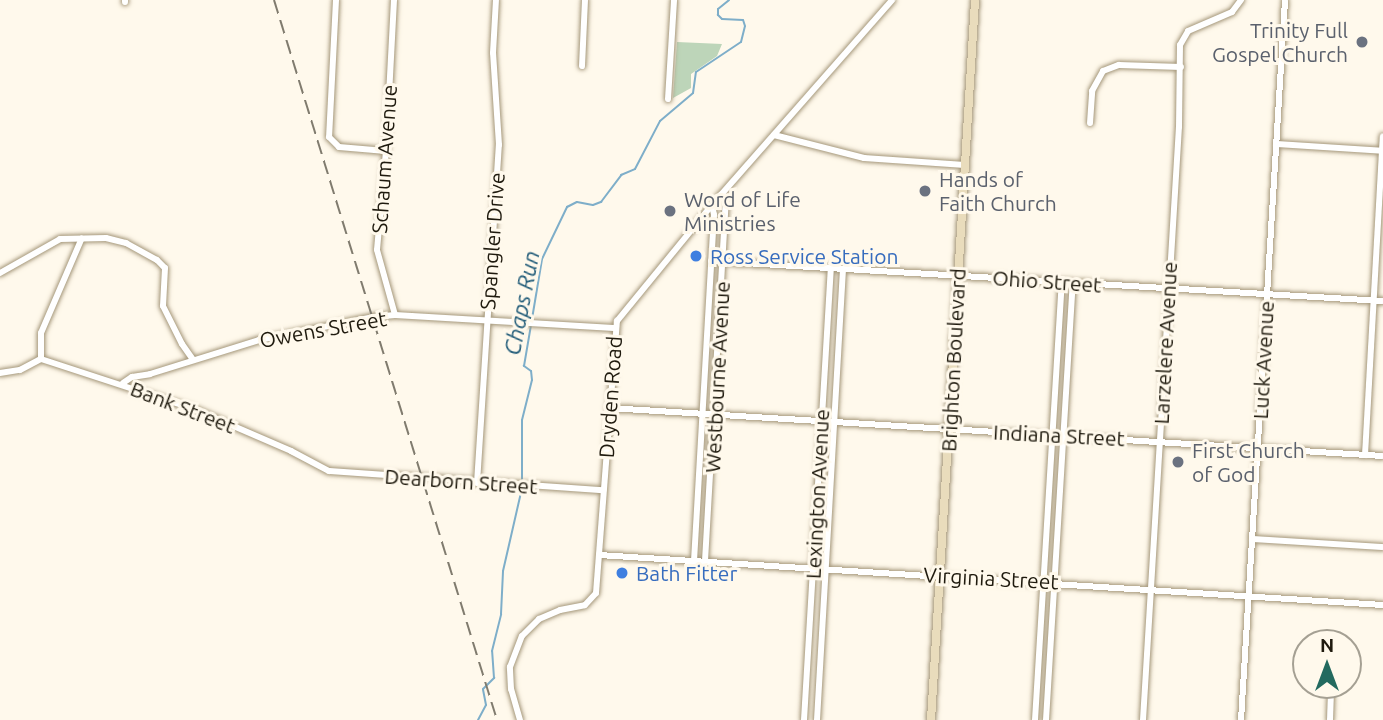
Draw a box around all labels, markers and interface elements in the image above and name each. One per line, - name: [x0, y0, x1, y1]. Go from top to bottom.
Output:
- place label: Trinity Full Gospel Church: [1212, 17, 1348, 67]
- marker: Trinity Full Gospel Church: [1354, 34, 1370, 50]
- street label: Schaum Avenue: [366, 84, 402, 234]
- place label: Hands of Faith Church: [939, 166, 1057, 216]
- street label: Spangler Drive: [475, 171, 509, 311]
- marker: Hands of Faith Church: [917, 183, 933, 199]
- place label: Word of Life Ministries: [684, 186, 801, 236]
- marker: Word of Life Ministries: [662, 203, 678, 219]
- place label: Ross Service Station: [710, 243, 898, 269]
- water label: Chaps Run: [498, 248, 546, 358]
- marker: Ross Service Station: [688, 248, 704, 264]
- street label: Larzelere Avenue: [1148, 261, 1182, 425]
- street label: Ohio Street: [992, 265, 1102, 297]
- street label: Brighton Boulevard: [936, 268, 970, 452]
- street label: Westbourne Avenue: [699, 281, 735, 473]
- street label: Luck Avenue: [1247, 300, 1279, 420]
- street label: Owens Street: [257, 305, 389, 353]
- street label: Dryden Road: [593, 335, 627, 459]
- street label: Bank Street: [127, 375, 239, 439]
- street label: Lexington Avenue: [800, 408, 834, 580]
- street label: Indiana Street: [993, 419, 1125, 451]
- place label: First Church of God: [1192, 437, 1305, 487]
- marker: First Church of God: [1170, 454, 1186, 470]
- street label: Dearborn Street: [384, 463, 538, 499]
- place label: Bath Fitter: [636, 560, 737, 586]
- street label: Virginia Street: [923, 562, 1059, 594]
- marker: Bath Fitter: [614, 565, 630, 581]
- north arrow: [1292, 629, 1362, 699]
- text: N: [1320, 634, 1334, 656]

